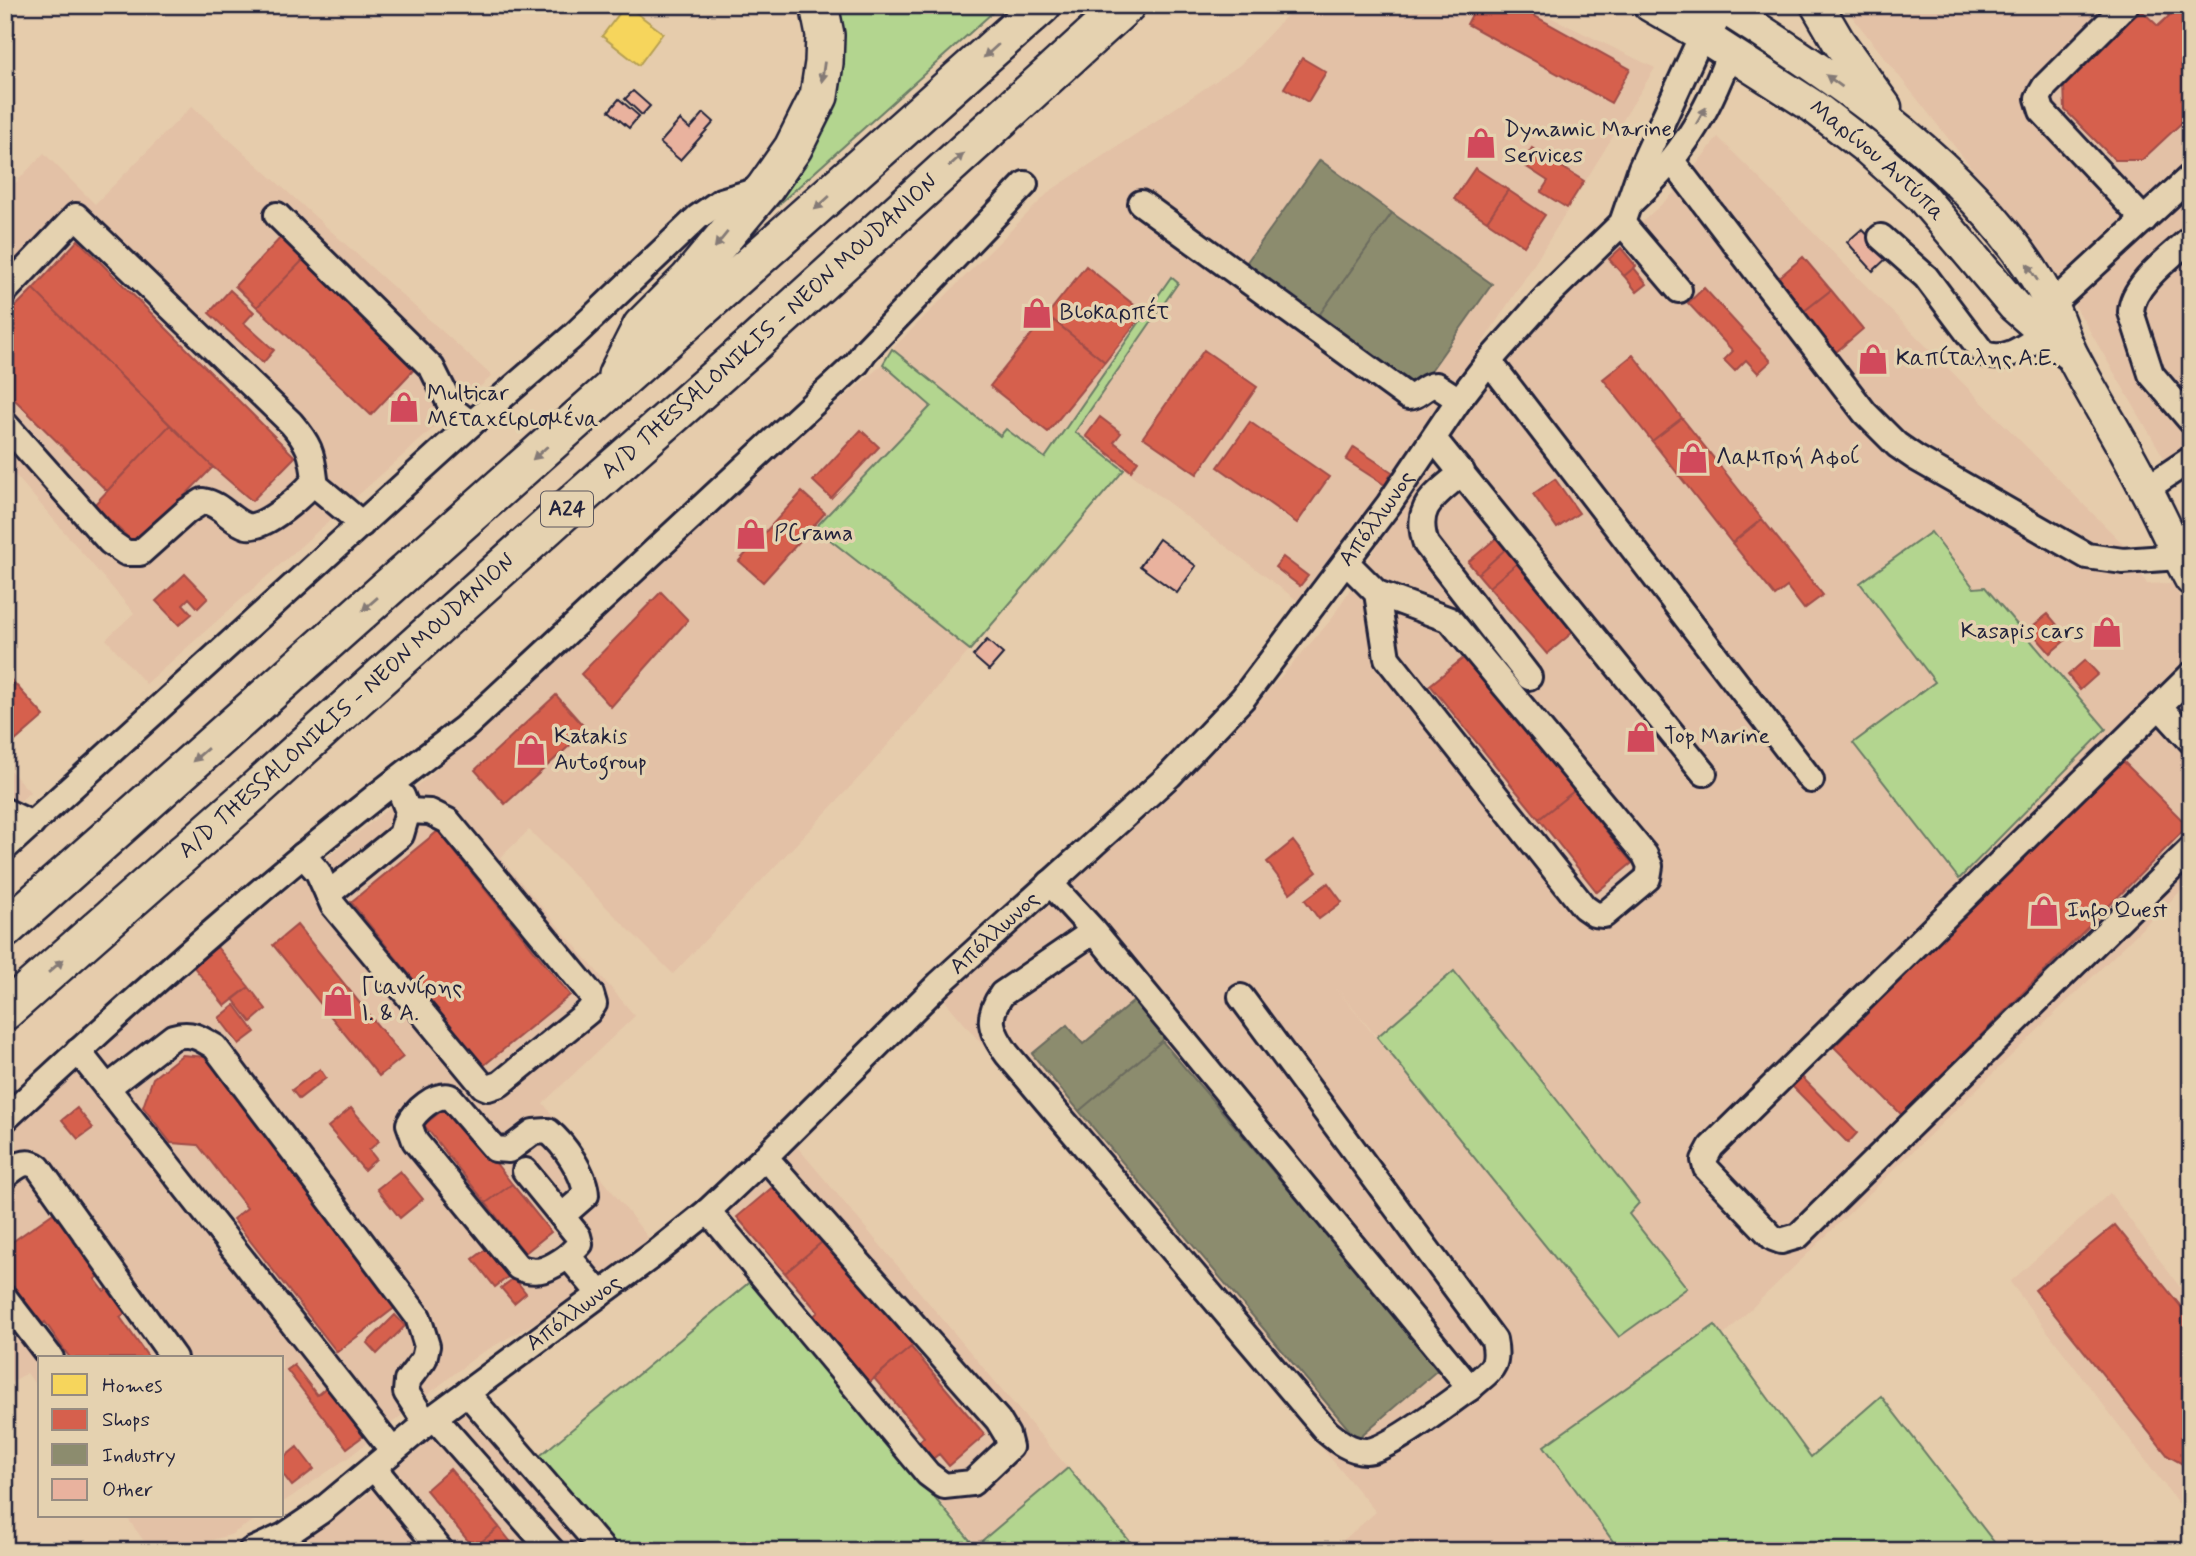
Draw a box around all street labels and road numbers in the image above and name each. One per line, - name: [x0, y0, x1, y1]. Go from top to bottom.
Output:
- street label: Μαρίνου Αντύπα: [1802, 93, 1952, 228]
- street label: A/D THESSALONIKIS - NEON MOUDANION: [595, 168, 945, 486]
- street label: Απόλλωνος: [1332, 465, 1422, 573]
- road number: Α24: [541, 491, 593, 526]
- street label: A/D THESSALONIKIS - NEON MOUDANION: [172, 547, 522, 866]
- street label: Απόλλωνος: [943, 885, 1046, 982]
- street label: Απόλλωνος: [520, 1268, 628, 1359]

